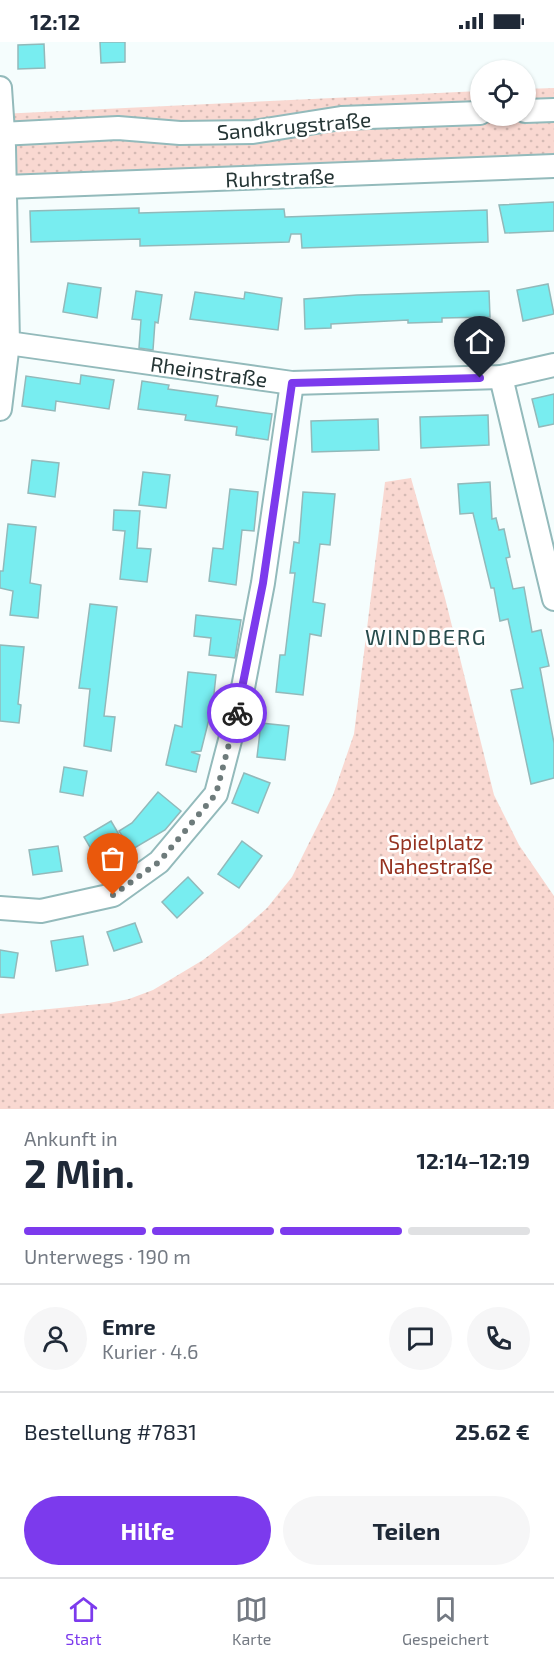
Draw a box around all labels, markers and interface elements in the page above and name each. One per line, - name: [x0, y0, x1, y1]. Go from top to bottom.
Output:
- text: 12:12: [30, 8, 80, 34]
- map controls: [470, 60, 536, 126]
- button: locate: [470, 60, 536, 126]
- street label: Sandkrugstraße: [216, 106, 372, 144]
- street label: Ruhrstraße: [225, 163, 335, 191]
- pin: [454, 316, 505, 378]
- icon: home: [463, 325, 496, 358]
- street label: Rheinstraße: [149, 350, 269, 392]
- district label: WINDBERG: [365, 623, 487, 649]
- courier: [207, 683, 267, 743]
- icon: bike: [221, 697, 254, 730]
- park label: Spielplatz Nahestraße: [379, 829, 493, 878]
- pin: [87, 833, 138, 895]
- icon: bag: [96, 842, 129, 875]
- text: Ankunft in: [24, 1126, 118, 1150]
- text: 12:14–12:19: [417, 1147, 530, 1173]
- text: 2 Min.: [24, 1149, 135, 1196]
- text: Unterwegs · 190 m: [24, 1244, 191, 1268]
- button: person: [24, 1307, 87, 1370]
- button: chat: [389, 1307, 452, 1370]
- button: phone: [467, 1307, 530, 1370]
- text: Emre: [102, 1313, 156, 1339]
- text: Kurier · 4.6: [102, 1339, 198, 1363]
- text: Bestellung #7831: [24, 1418, 197, 1444]
- text: 25.62 €: [455, 1418, 530, 1444]
- button: Hilfe: [24, 1496, 271, 1565]
- button: Teilen: [283, 1496, 530, 1565]
- tab: Start: [65, 1593, 102, 1648]
- tab: Karte: [232, 1593, 271, 1648]
- tab: Gespeichert: [402, 1593, 489, 1648]

